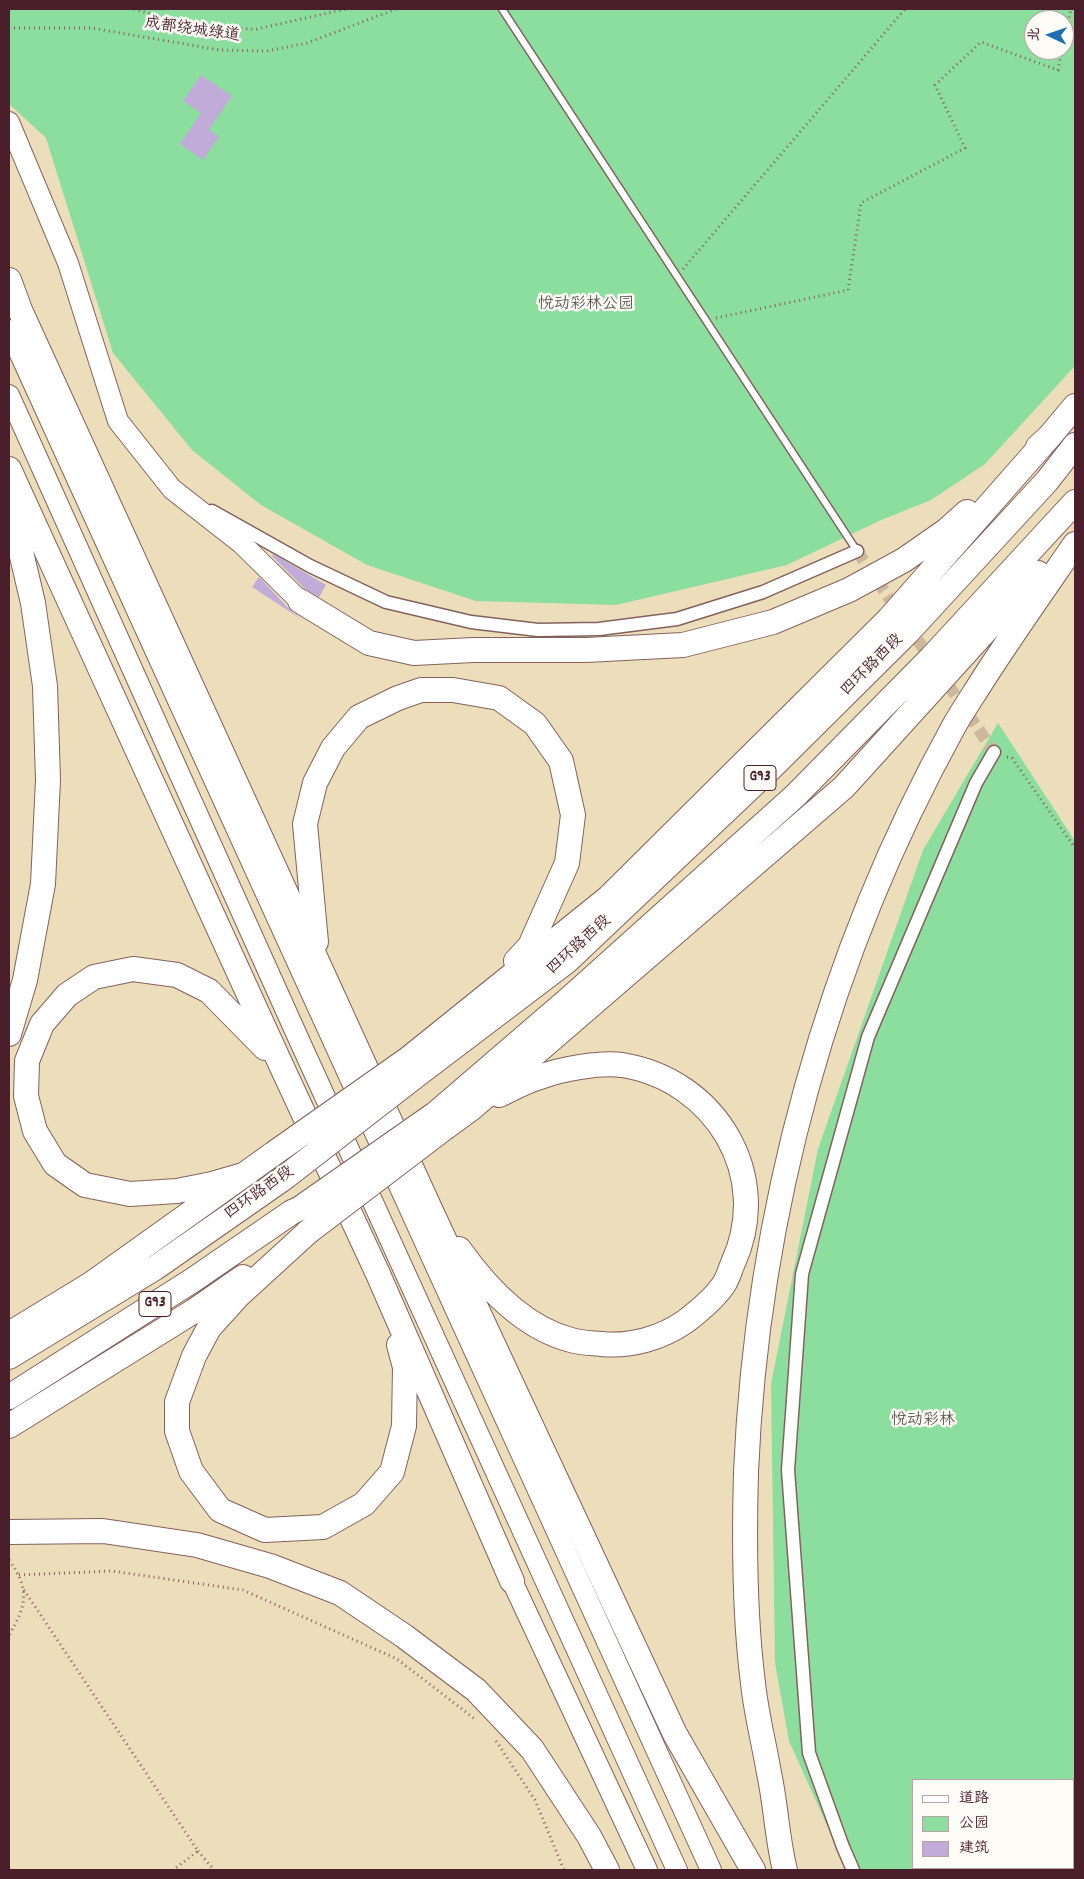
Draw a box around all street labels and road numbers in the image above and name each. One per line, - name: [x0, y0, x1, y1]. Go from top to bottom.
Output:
- street label: 成都绕城绿道: [143, 15, 241, 47]
- street label: 四环路西段: [838, 631, 908, 701]
- road number: G93: [744, 766, 776, 790]
- street label: 四环路西段: [544, 912, 616, 980]
- street label: 四环路西段: [222, 1163, 298, 1225]
- road number: G93: [139, 1292, 171, 1316]

